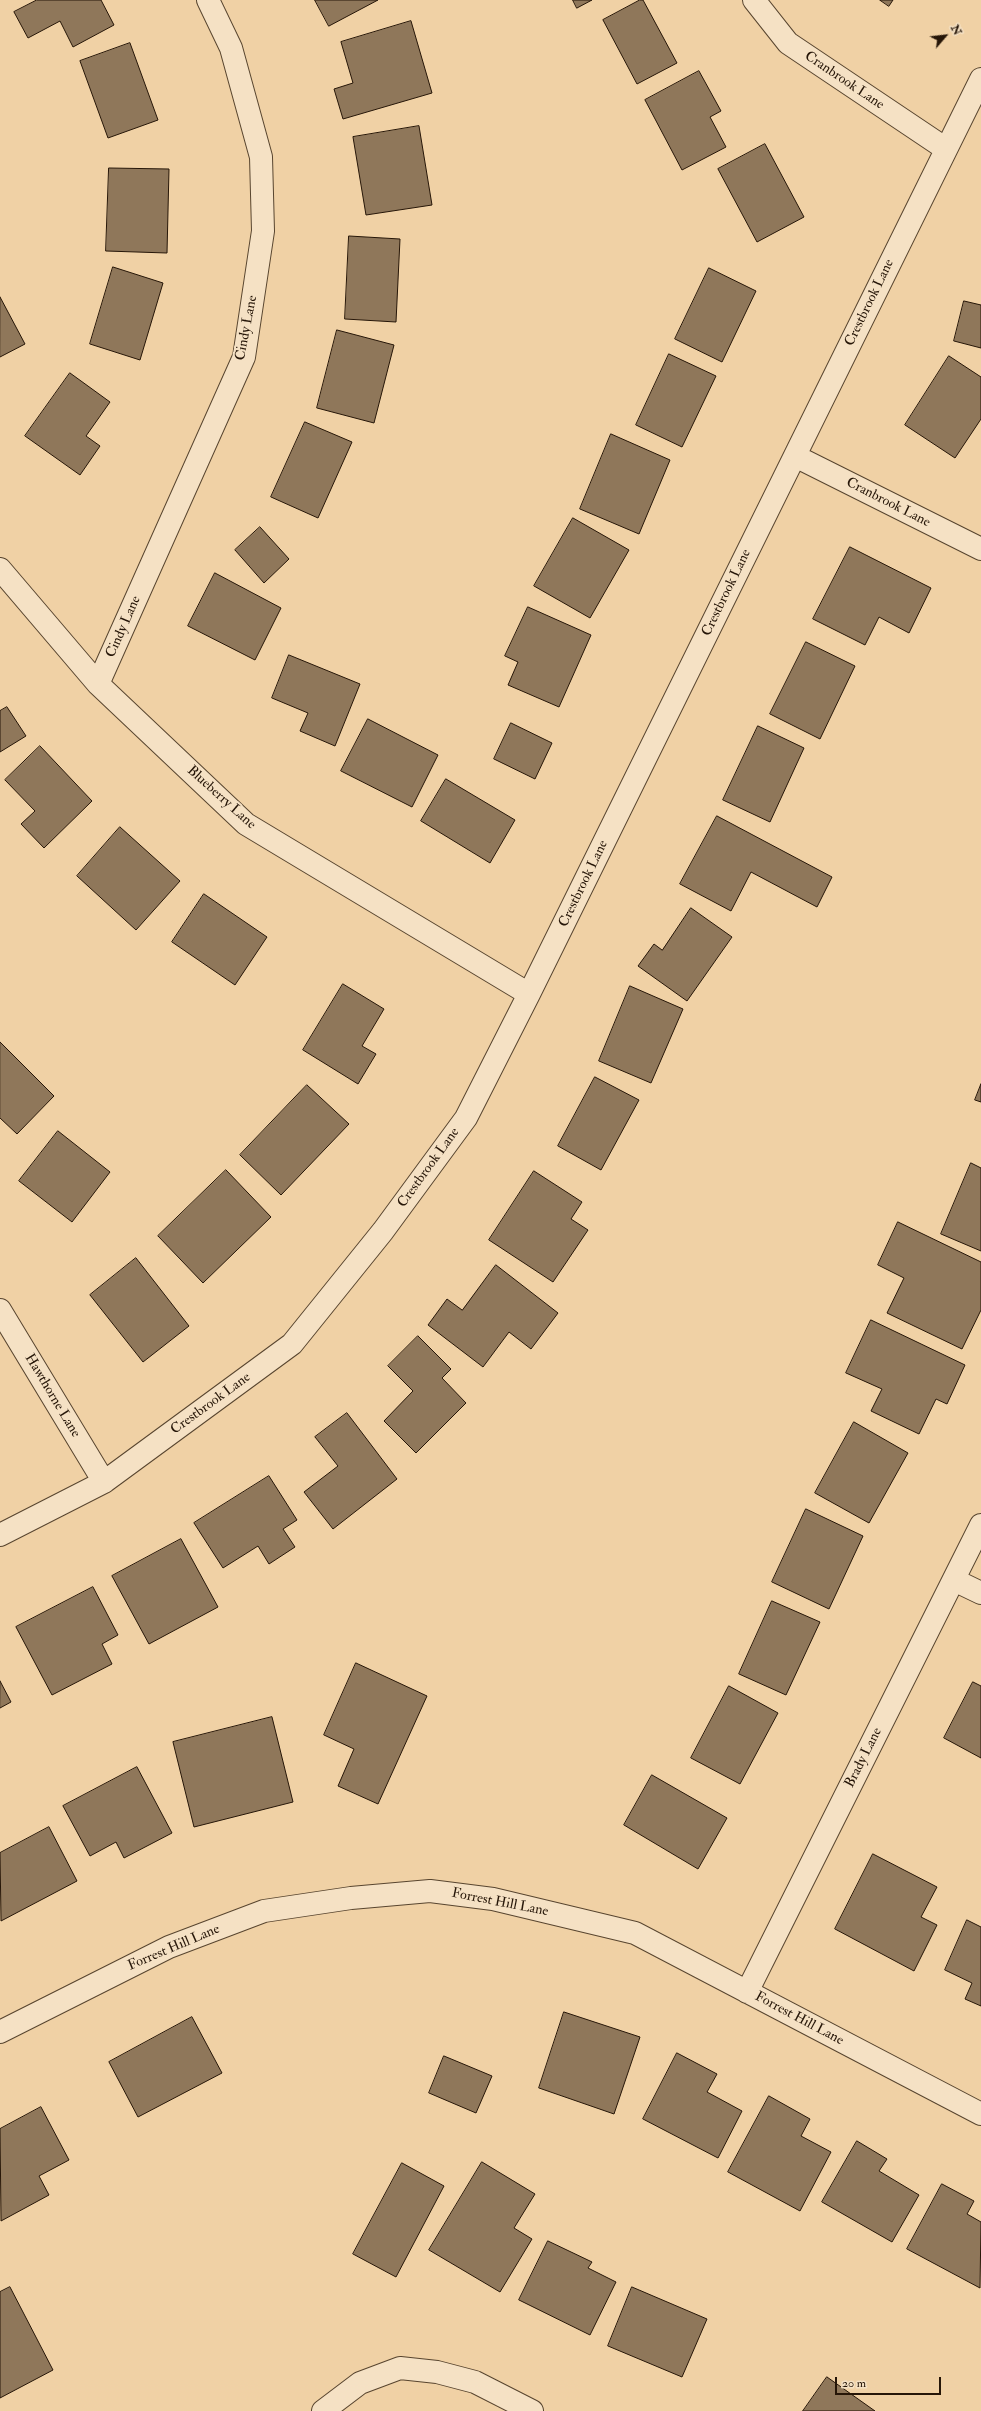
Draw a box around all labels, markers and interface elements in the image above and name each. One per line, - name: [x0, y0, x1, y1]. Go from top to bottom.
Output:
- north arrow: [925, 16, 965, 56]
- text: N: [948, 23, 964, 38]
- street label: Cranbrook Lane: [801, 48, 887, 114]
- street label: Crestbrook Lane: [842, 257, 898, 349]
- street label: Cindy Lane: [232, 294, 262, 362]
- street label: Cranbrook Lane: [843, 475, 933, 531]
- street label: Crestbrook Lane: [699, 547, 755, 639]
- street label: Cindy Lane: [103, 593, 145, 661]
- street label: Blueberry Lane: [183, 763, 259, 833]
- street label: Crestbrook Lane: [556, 838, 612, 930]
- street label: Crestbrook Lane: [394, 1125, 464, 1211]
- street label: Hawthorne Lane: [20, 1351, 84, 1441]
- street label: Crestbrook Lane: [168, 1369, 254, 1439]
- street label: Brady Lane: [842, 1725, 886, 1791]
- street label: Forrest Hill Lane: [450, 1885, 550, 1921]
- street label: Forrest Hill Lane: [126, 1921, 222, 1975]
- street label: Forrest Hill Lane: [752, 1989, 846, 2049]
- scale bar: [837, 2369, 943, 2395]
- text: 20 m: [842, 2376, 866, 2391]

